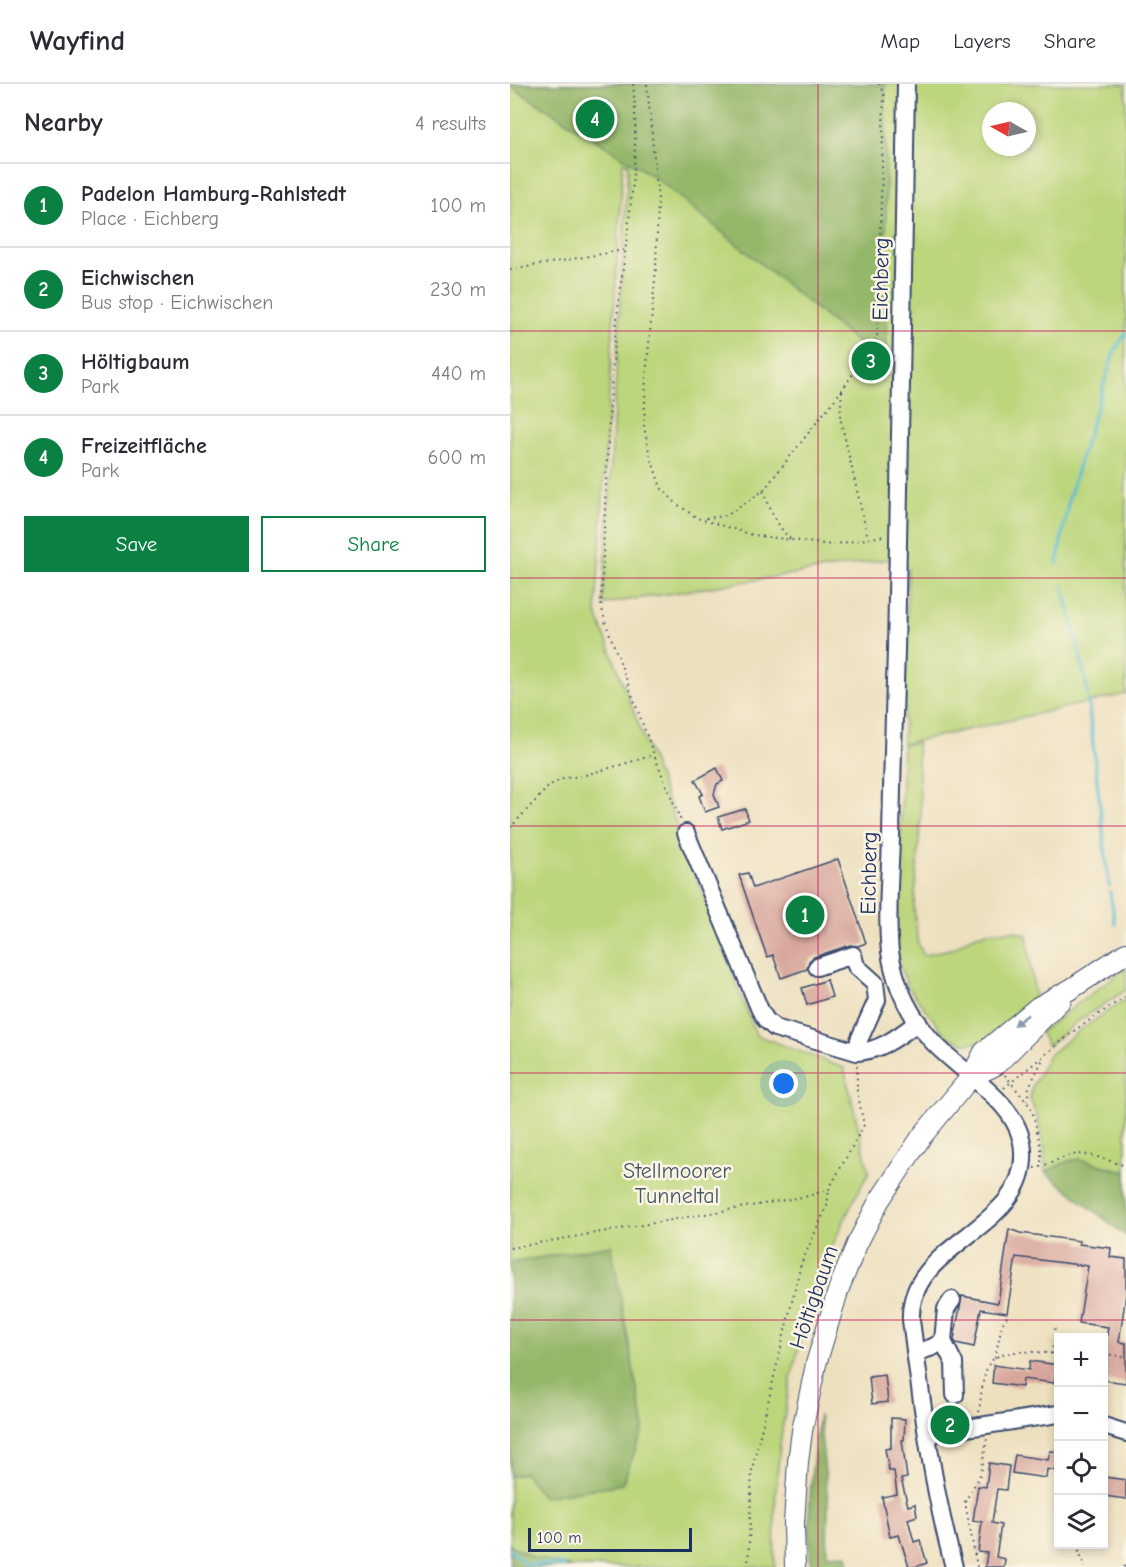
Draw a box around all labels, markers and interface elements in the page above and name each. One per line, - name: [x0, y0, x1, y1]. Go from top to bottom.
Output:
- text: Wayfind: [30, 25, 125, 57]
- text: Map: [881, 29, 920, 53]
- text: Layers: [953, 29, 1011, 53]
- text: Share: [1044, 29, 1096, 53]
- pin: 4: [576, 96, 614, 141]
- north arrow: [982, 102, 1036, 156]
- text: Nearby: [24, 108, 103, 138]
- text: 4 results: [415, 112, 486, 135]
- text: Padelon Hamburg-Rahlstedt: [81, 181, 346, 207]
- text: 1: [40, 194, 47, 217]
- text: 100 m: [431, 194, 486, 217]
- text: Place · Eichberg: [81, 207, 219, 230]
- street label: Eichberg: [867, 237, 895, 321]
- text: Eichwischen: [81, 265, 194, 291]
- text: 2: [39, 278, 48, 301]
- text: 230 m: [430, 278, 486, 301]
- text: Bus stop · Eichwischen: [81, 291, 273, 314]
- pin: 3: [852, 338, 890, 384]
- text: Höltigbaum: [81, 349, 190, 375]
- text: 3: [39, 362, 48, 385]
- text: 440 m: [431, 362, 486, 385]
- text: Park: [81, 375, 119, 398]
- text: Freizeitfläche: [81, 433, 207, 459]
- text: 4: [39, 446, 48, 469]
- text: 600 m: [428, 446, 486, 469]
- text: Park: [81, 459, 119, 482]
- button: Save: [24, 516, 249, 572]
- button: Share: [261, 516, 486, 572]
- street label: Eichberg: [855, 831, 883, 915]
- pin: 1: [786, 892, 824, 938]
- one-way arrow: [1013, 1013, 1029, 1026]
- your location: [769, 1069, 798, 1098]
- park label: Stellmoorer Tunneltal: [623, 1158, 731, 1209]
- street label: Höltigbaum: [784, 1242, 844, 1353]
- map controls: [1054, 1333, 1108, 1549]
- button: +: [1054, 1333, 1108, 1387]
- button: −: [1054, 1387, 1108, 1441]
- pin: 2: [930, 1402, 970, 1448]
- button: locate: [1054, 1441, 1108, 1495]
- button: layers: [1054, 1495, 1108, 1549]
- scale bar: [528, 1525, 692, 1552]
- text: 100 m: [537, 1529, 581, 1547]

